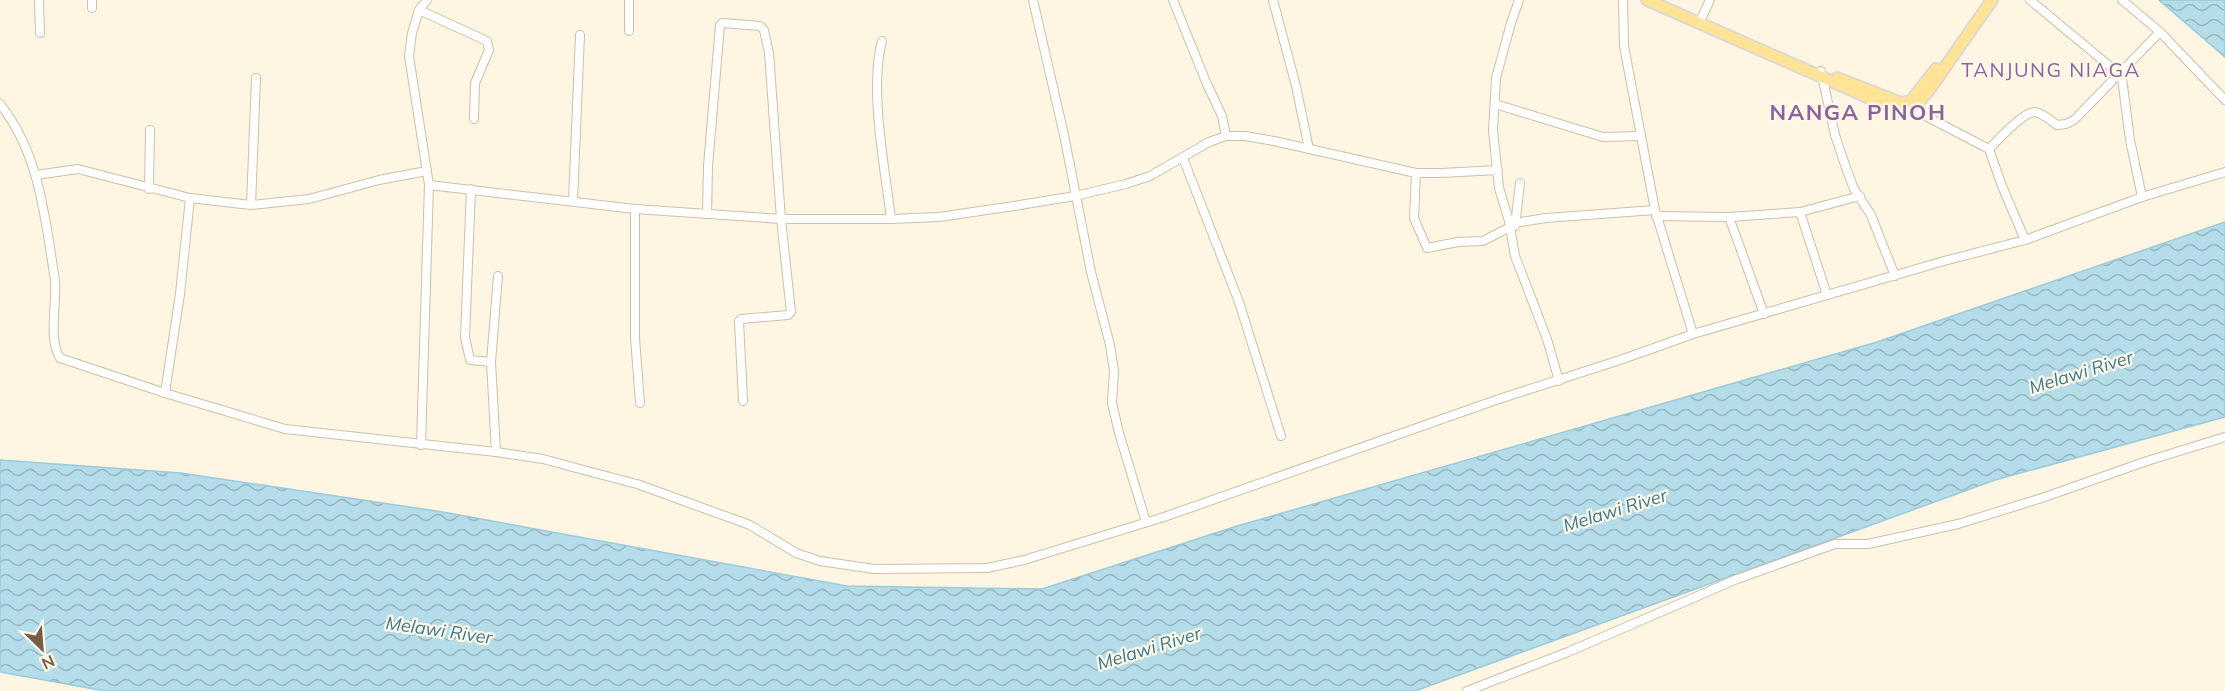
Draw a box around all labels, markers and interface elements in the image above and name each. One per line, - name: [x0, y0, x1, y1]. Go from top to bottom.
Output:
- district label: TANJUNG NIAGA: [1961, 57, 2141, 82]
- district label: NANGA PINOH: [1770, 98, 1946, 126]
- water label: Melawi River: [2026, 345, 2137, 399]
- water label: Melawi River: [1560, 483, 1671, 537]
- water label: Melawi River: [384, 611, 495, 649]
- north arrow: [12, 619, 72, 679]
- water label: Melawi River: [1094, 621, 1205, 675]
- text: N: [39, 651, 58, 674]

